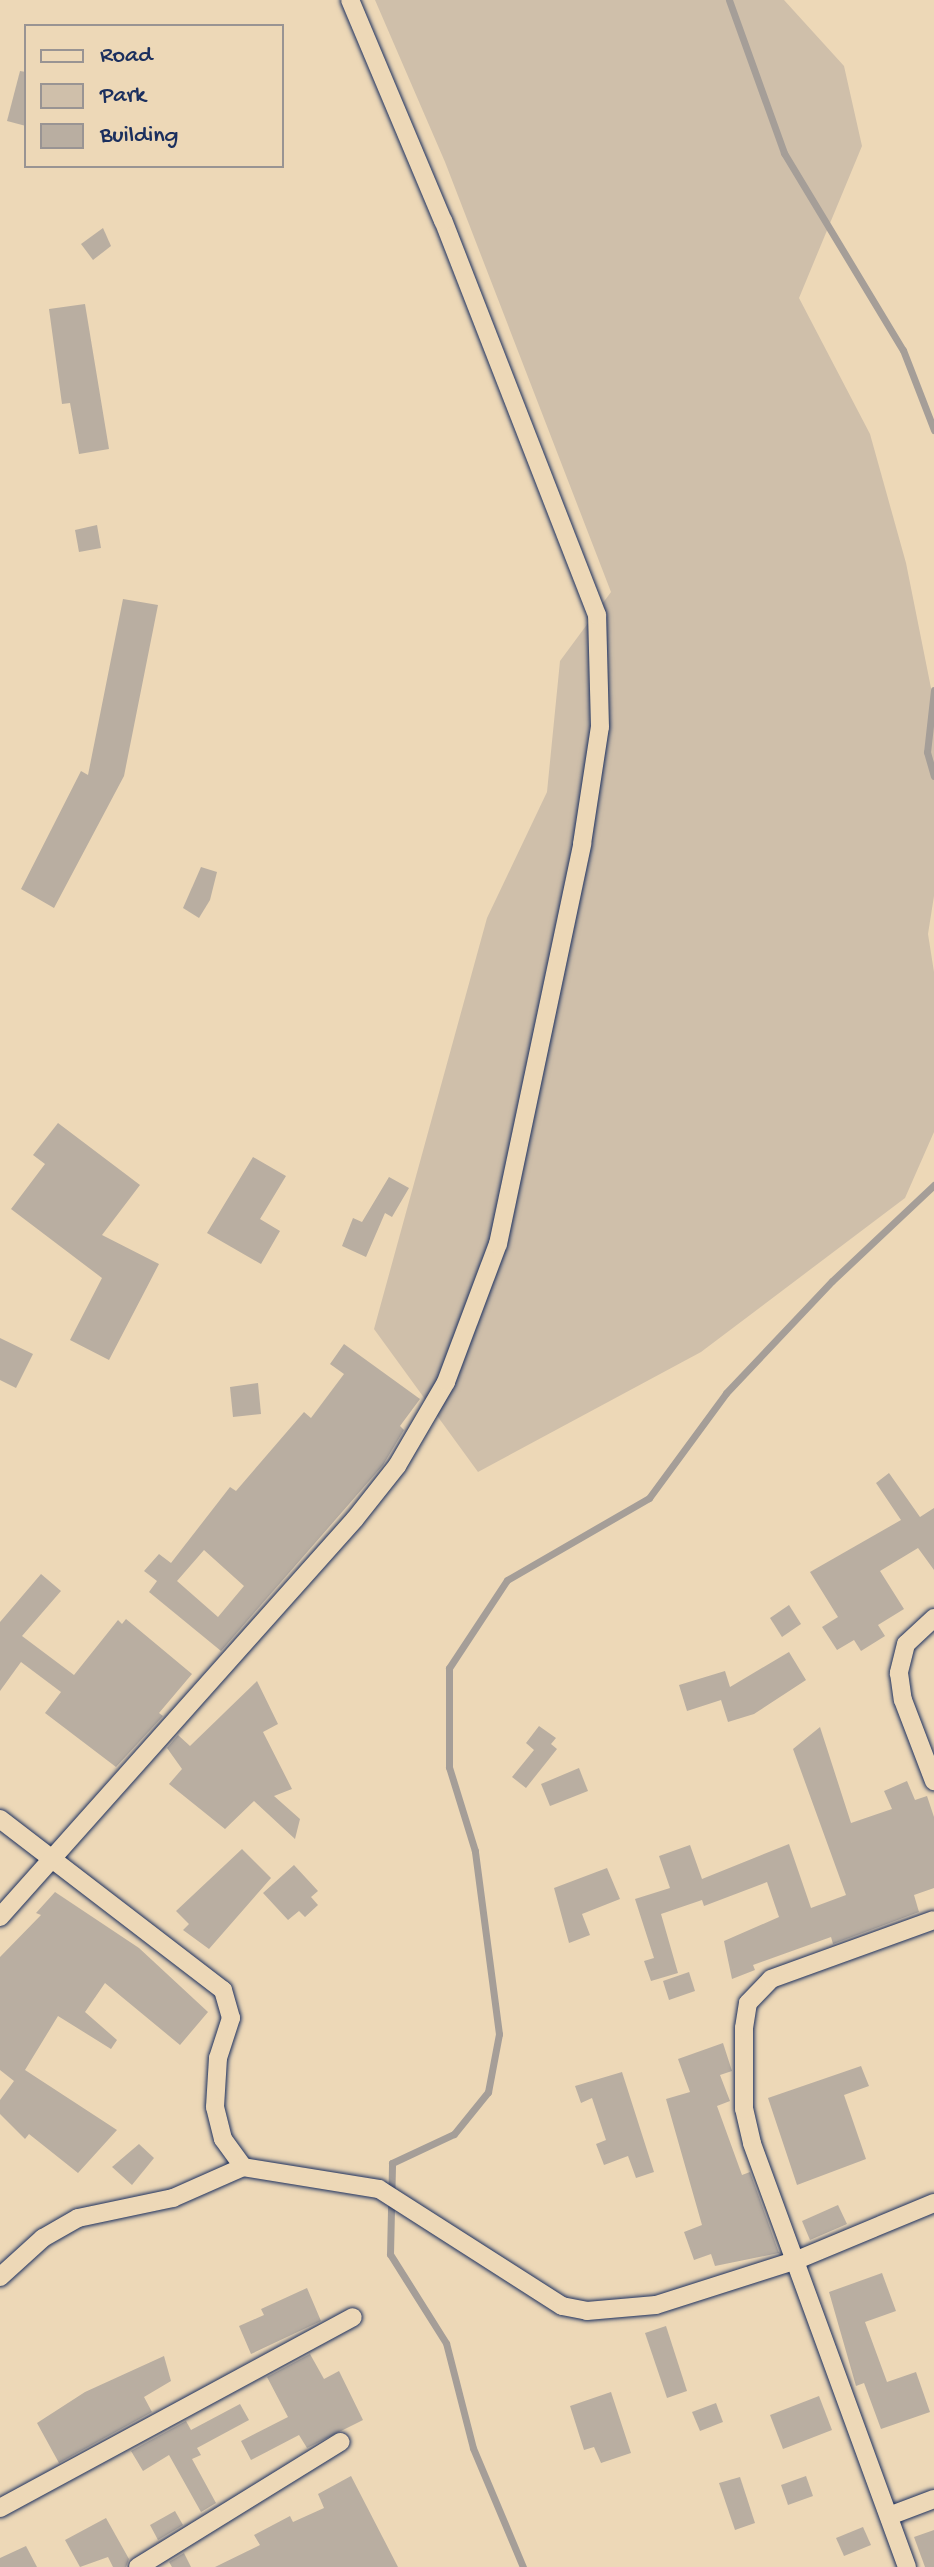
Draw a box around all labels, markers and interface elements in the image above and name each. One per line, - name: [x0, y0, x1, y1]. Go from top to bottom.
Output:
- legend: [24, 24, 284, 168]
- text: Road: [100, 42, 152, 71]
- text: Park: [100, 82, 146, 111]
- text: Building: [100, 122, 178, 151]

